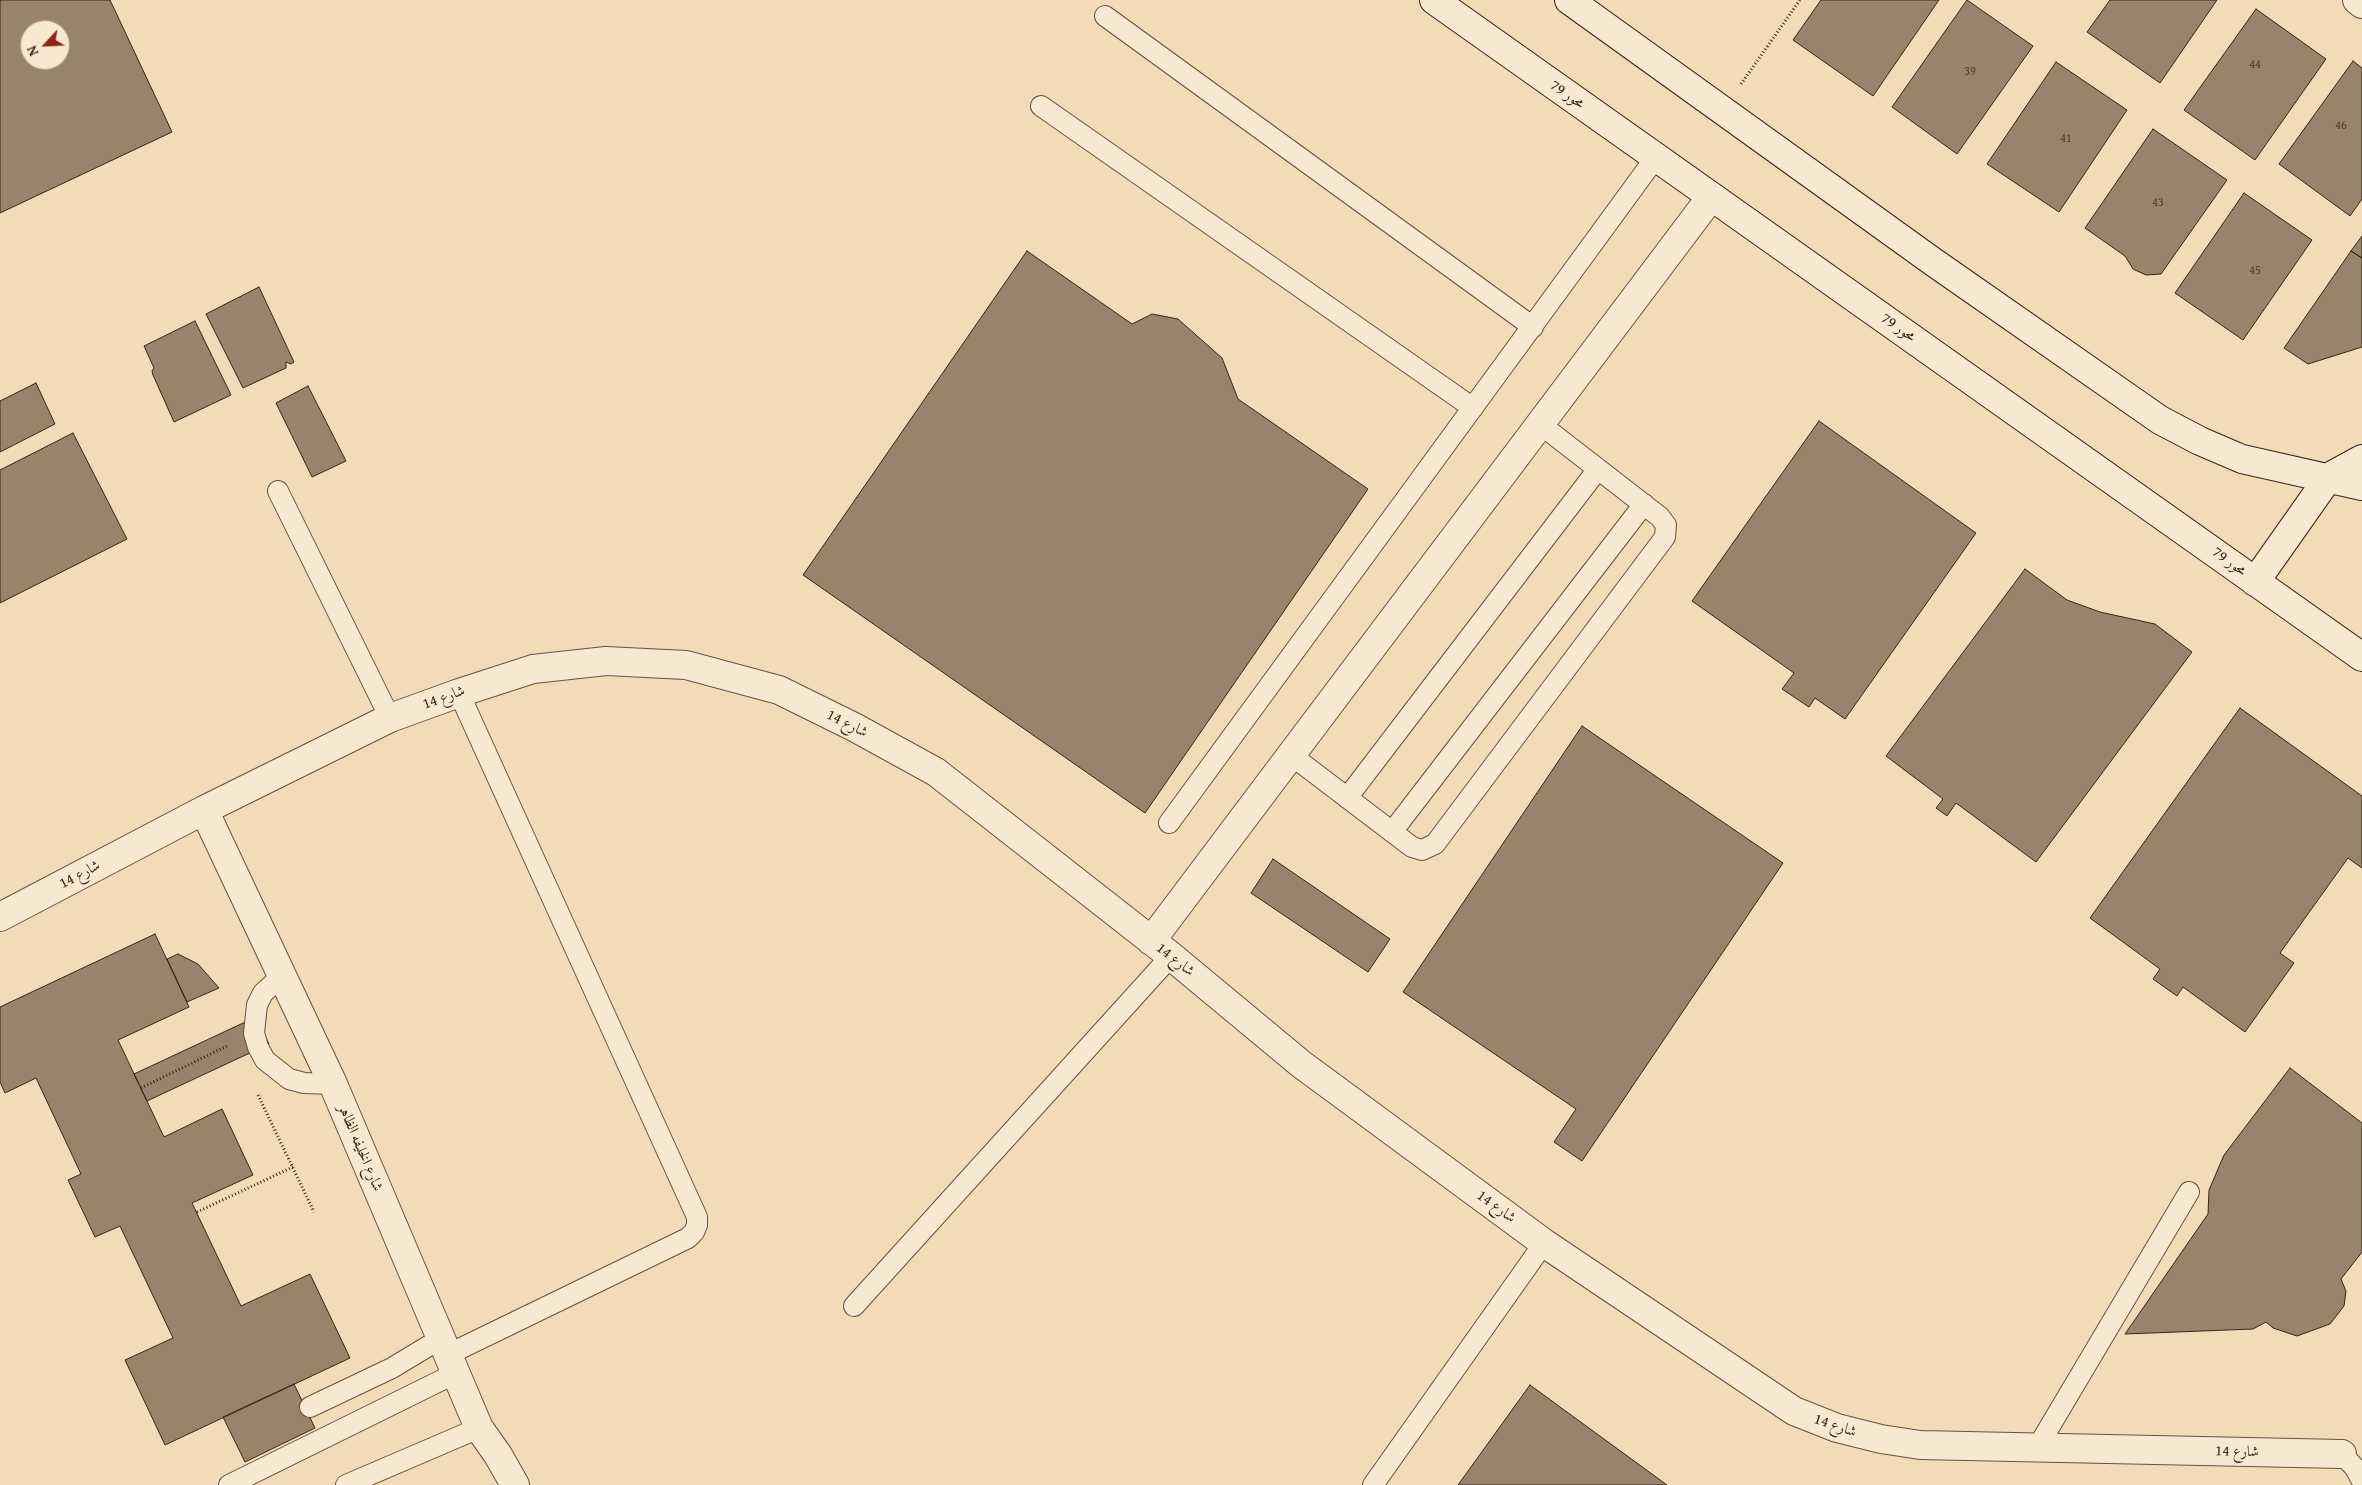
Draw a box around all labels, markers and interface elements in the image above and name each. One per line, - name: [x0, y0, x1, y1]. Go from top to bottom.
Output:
- north arrow: [20, 20, 70, 70]
- text: N: [21, 42, 43, 59]
- house number: 44: [2249, 58, 2261, 72]
- house number: 39: [1964, 65, 1976, 79]
- street label: محور 79: [1546, 77, 1588, 113]
- house number: 46: [2335, 119, 2347, 133]
- house number: 41: [2060, 132, 2072, 146]
- house number: 43: [2152, 196, 2164, 210]
- house number: 45: [2249, 264, 2261, 278]
- street label: محور 79: [1877, 310, 1919, 346]
- street label: محور 79: [2208, 544, 2250, 580]
- street label: شارع 14: [420, 682, 468, 714]
- street label: شارع 14: [823, 706, 871, 742]
- street label: شارع 14: [56, 857, 104, 893]
- street label: شارع 14: [1152, 939, 1198, 981]
- street label: شارع الخليفه الظاهر: [334, 1102, 386, 1194]
- street label: شارع 14: [1473, 1187, 1519, 1227]
- street label: شارع 14: [1811, 1410, 1859, 1442]
- street label: شارع 14: [2215, 1443, 2259, 1461]

